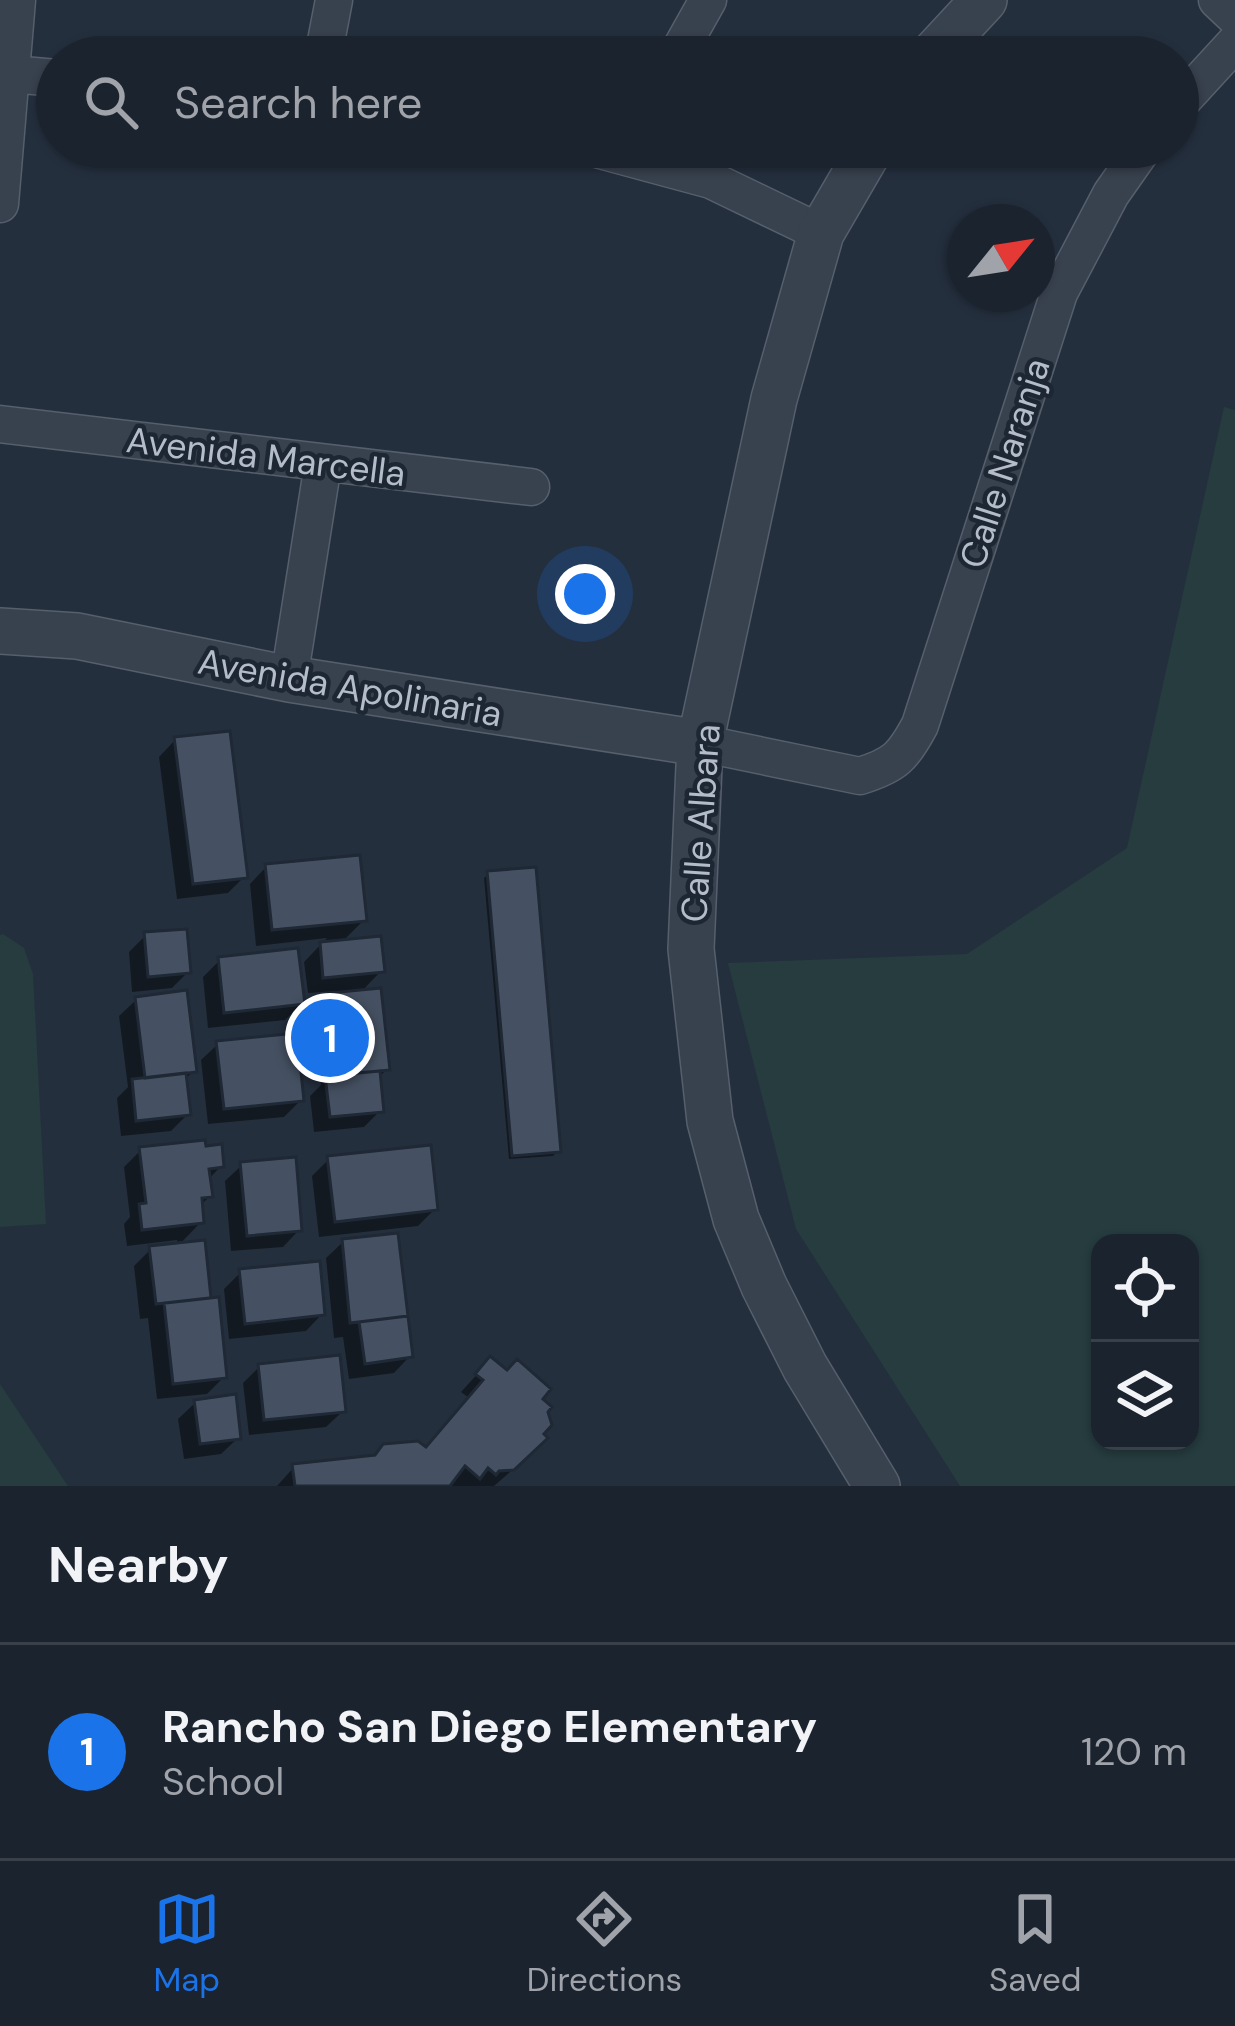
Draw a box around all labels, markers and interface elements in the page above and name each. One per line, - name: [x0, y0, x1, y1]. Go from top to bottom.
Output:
- search box: [36, 36, 1199, 168]
- icon: search: [78, 69, 144, 135]
- text: Search here: [174, 73, 422, 132]
- north arrow: [947, 204, 1055, 312]
- street label: Calle Naranja: [948, 352, 1060, 574]
- street label: Avenida Marcella: [124, 416, 408, 497]
- your location: [555, 564, 615, 624]
- street label: Avenida Apolinaria: [194, 638, 506, 737]
- street label: Calle Albara: [670, 722, 731, 924]
- pin: 1: [291, 993, 369, 1083]
- map controls: [1091, 1234, 1199, 1450]
- button: locate: [1091, 1234, 1199, 1342]
- button: layers: [1091, 1342, 1199, 1450]
- text: Nearby: [48, 1531, 229, 1598]
- text: Rancho San Diego Elementary: [162, 1697, 817, 1756]
- text: 1: [80, 1726, 94, 1777]
- text: 120 m: [1081, 1726, 1187, 1777]
- text: School: [162, 1756, 284, 1807]
- tab: Map: [153, 1886, 220, 2001]
- tab: Directions: [527, 1886, 682, 2001]
- tab: Saved: [989, 1886, 1082, 2001]

